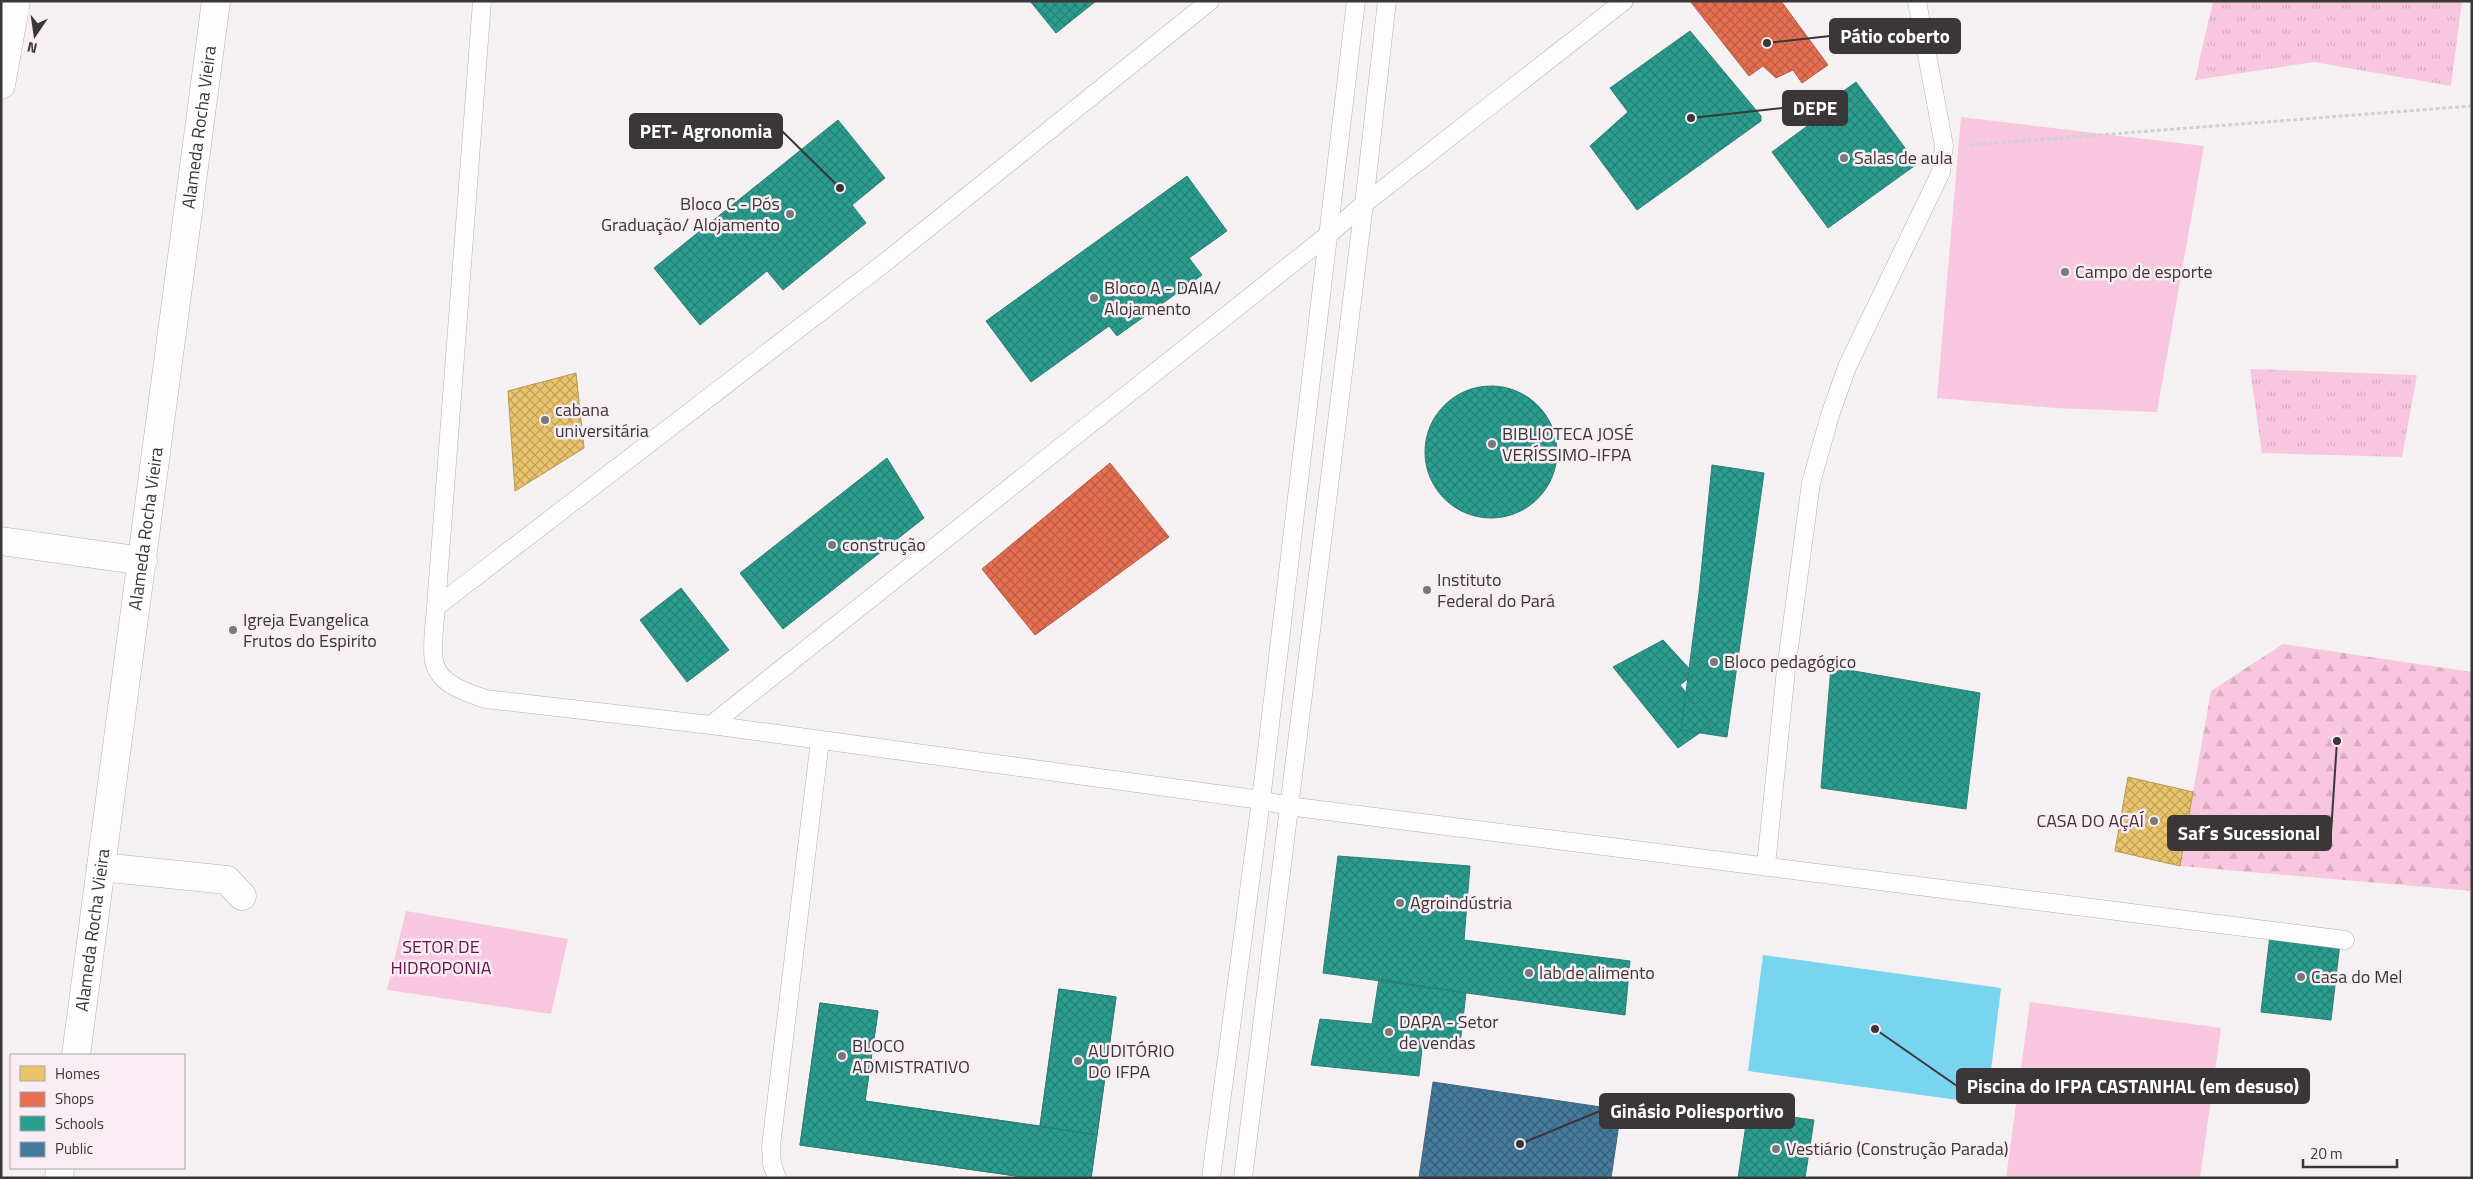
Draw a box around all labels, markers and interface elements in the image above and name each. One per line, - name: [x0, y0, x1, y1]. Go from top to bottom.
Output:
- north arrow: [10, 10, 60, 60]
- callout: Pátio coberto: [1830, 19, 1960, 53]
- text: Pátio coberto: [1840, 21, 1950, 50]
- text: N: [25, 37, 39, 59]
- street label: Alameda Rocha Vieira: [175, 44, 223, 210]
- callout: DEPE: [1783, 91, 1847, 125]
- text: DEPE: [1793, 93, 1837, 122]
- callout: PET- Agronomia: [630, 114, 782, 148]
- text: PET- Agronomia: [640, 116, 772, 145]
- place label: Salas de aula: [1854, 144, 1953, 171]
- marker: Salas de aula: [1838, 152, 1850, 164]
- place label: Bloco C - Pós Graduação/ Alojamento: [601, 190, 780, 238]
- marker: Bloco C - Pós Graduação/ Alojamento: [784, 208, 796, 220]
- place label: Campo de esporte: [2075, 258, 2212, 285]
- marker: Campo de esporte: [2059, 266, 2071, 278]
- place label: Bloco A - DAIA/ Alojamento: [1104, 274, 1221, 322]
- marker: Bloco A - DAIA/ Alojamento: [1088, 292, 1100, 304]
- place label: cabana universitária: [555, 396, 649, 444]
- marker: cabana universitária: [539, 414, 551, 426]
- place label: BIBLIOTECA JOSÉ VERÍSSIMO-IFPA: [1502, 420, 1634, 468]
- marker: BIBLIOTECA JOSÉ VERÍSSIMO-IFPA: [1486, 438, 1498, 450]
- street label: Alameda Rocha Vieira: [121, 445, 170, 612]
- place label: construção: [842, 531, 926, 558]
- marker: construção: [826, 539, 838, 551]
- place label: Instituto Federal do Pará: [1437, 566, 1555, 614]
- marker: Instituto Federal do Pará: [1421, 584, 1433, 596]
- place label: Igreja Evangelica Frutos do Espirito: [243, 606, 377, 654]
- marker: Igreja Evangelica Frutos do Espirito: [227, 624, 239, 636]
- place label: Bloco pedagógico: [1724, 648, 1856, 675]
- marker: Bloco pedagógico: [1708, 656, 1720, 668]
- place label: CASA DO AÇAÍ: [2036, 807, 2145, 834]
- marker: CASA DO AÇAÍ: [2148, 815, 2160, 827]
- callout: Saf´s Sucessional: [2168, 816, 2331, 850]
- text: Saf´s Sucessional: [2178, 818, 2320, 847]
- street label: Alameda Rocha Vieira: [68, 847, 116, 1013]
- place label: Agroindústria: [1410, 889, 1512, 916]
- marker: Agroindústria: [1394, 897, 1406, 909]
- park label: SETOR DE HIDROPONIA: [390, 933, 492, 981]
- place label: lab de alimento: [1539, 959, 1655, 986]
- place label: Casa do Mel: [2311, 963, 2402, 990]
- marker: lab de alimento: [1523, 967, 1535, 979]
- marker: Casa do Mel: [2295, 971, 2307, 983]
- place label: DAPA - Setor de vendas: [1399, 1008, 1499, 1056]
- marker: DAPA - Setor de vendas: [1383, 1026, 1395, 1038]
- place label: BLOCO ADMISTRATIVO: [852, 1032, 970, 1080]
- place label: AUDITÓRIO DO IFPA: [1088, 1037, 1175, 1085]
- marker: BLOCO ADMISTRATIVO: [836, 1050, 848, 1062]
- legend: [10, 1054, 185, 1169]
- marker: AUDITÓRIO DO IFPA: [1072, 1055, 1084, 1067]
- text: Homes: [55, 1062, 100, 1085]
- callout: Piscina do IFPA CASTANHAL (em desuso): [1957, 1069, 2309, 1103]
- text: Piscina do IFPA CASTANHAL (em desuso): [1967, 1071, 2299, 1100]
- text: Shops: [55, 1087, 94, 1110]
- callout: Ginásio Poliesportivo: [1600, 1094, 1794, 1128]
- text: Ginásio Poliesportivo: [1610, 1096, 1784, 1125]
- text: Schools: [55, 1112, 104, 1135]
- place label: Vestiário (Construção Parada): [1786, 1135, 2009, 1162]
- scale bar: [2303, 1136, 2397, 1168]
- text: Public: [55, 1137, 93, 1160]
- text: 20 m: [2310, 1142, 2343, 1165]
- marker: Vestiário (Construção Parada): [1770, 1143, 1782, 1155]

